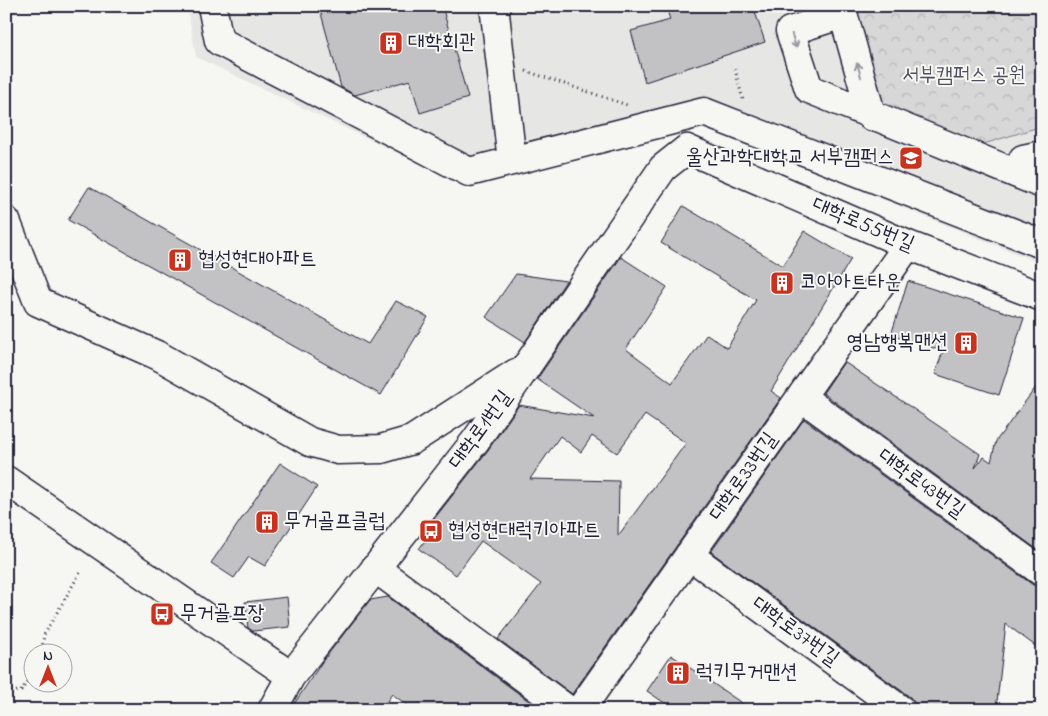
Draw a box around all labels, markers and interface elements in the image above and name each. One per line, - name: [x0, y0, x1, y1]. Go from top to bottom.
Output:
- place label: 대학회관: [408, 28, 476, 58]
- building icon: 대학회관: [378, 30, 404, 56]
- one-way arrow: [789, 33, 799, 49]
- park label: 서부캠퍼스 공원: [902, 61, 1026, 91]
- one-way arrow: [853, 62, 863, 78]
- place label: 울산과학대학교 서부캠퍼스: [686, 143, 894, 173]
- school or university icon: 울산과학대학교 서부캠퍼스: [898, 145, 924, 171]
- street label: 대학로55번길: [807, 190, 919, 260]
- place label: 협성현대아파트: [198, 245, 316, 275]
- building icon: 협성현대아파트: [167, 247, 193, 273]
- place label: 코아아트타운: [800, 268, 901, 298]
- building icon: 코아아트타운: [769, 270, 795, 296]
- place label: 영남행복맨션: [847, 328, 948, 358]
- building icon: 영남행복맨션: [953, 330, 979, 356]
- street label: 대학로1번길: [442, 384, 520, 476]
- street label: 대학로33번길: [703, 427, 786, 527]
- street label: 대학로43번길: [871, 442, 971, 526]
- place label: 무거골프클럽: [284, 507, 385, 537]
- building icon: 무거골프클럽: [254, 509, 280, 535]
- place label: 협성현대럭키아파트: [448, 516, 600, 546]
- bus stop icon: 협성현대럭키아파트: [418, 518, 444, 544]
- street label: 대학로37번길: [745, 590, 845, 674]
- place label: 무거골프장: [180, 599, 265, 629]
- bus stop icon: 무거골프장: [149, 601, 175, 627]
- north arrow: [22, 644, 72, 694]
- text: N: [43, 646, 53, 667]
- place label: 럭키무거맨션: [696, 658, 797, 688]
- building icon: 럭키무거맨션: [665, 660, 691, 686]

